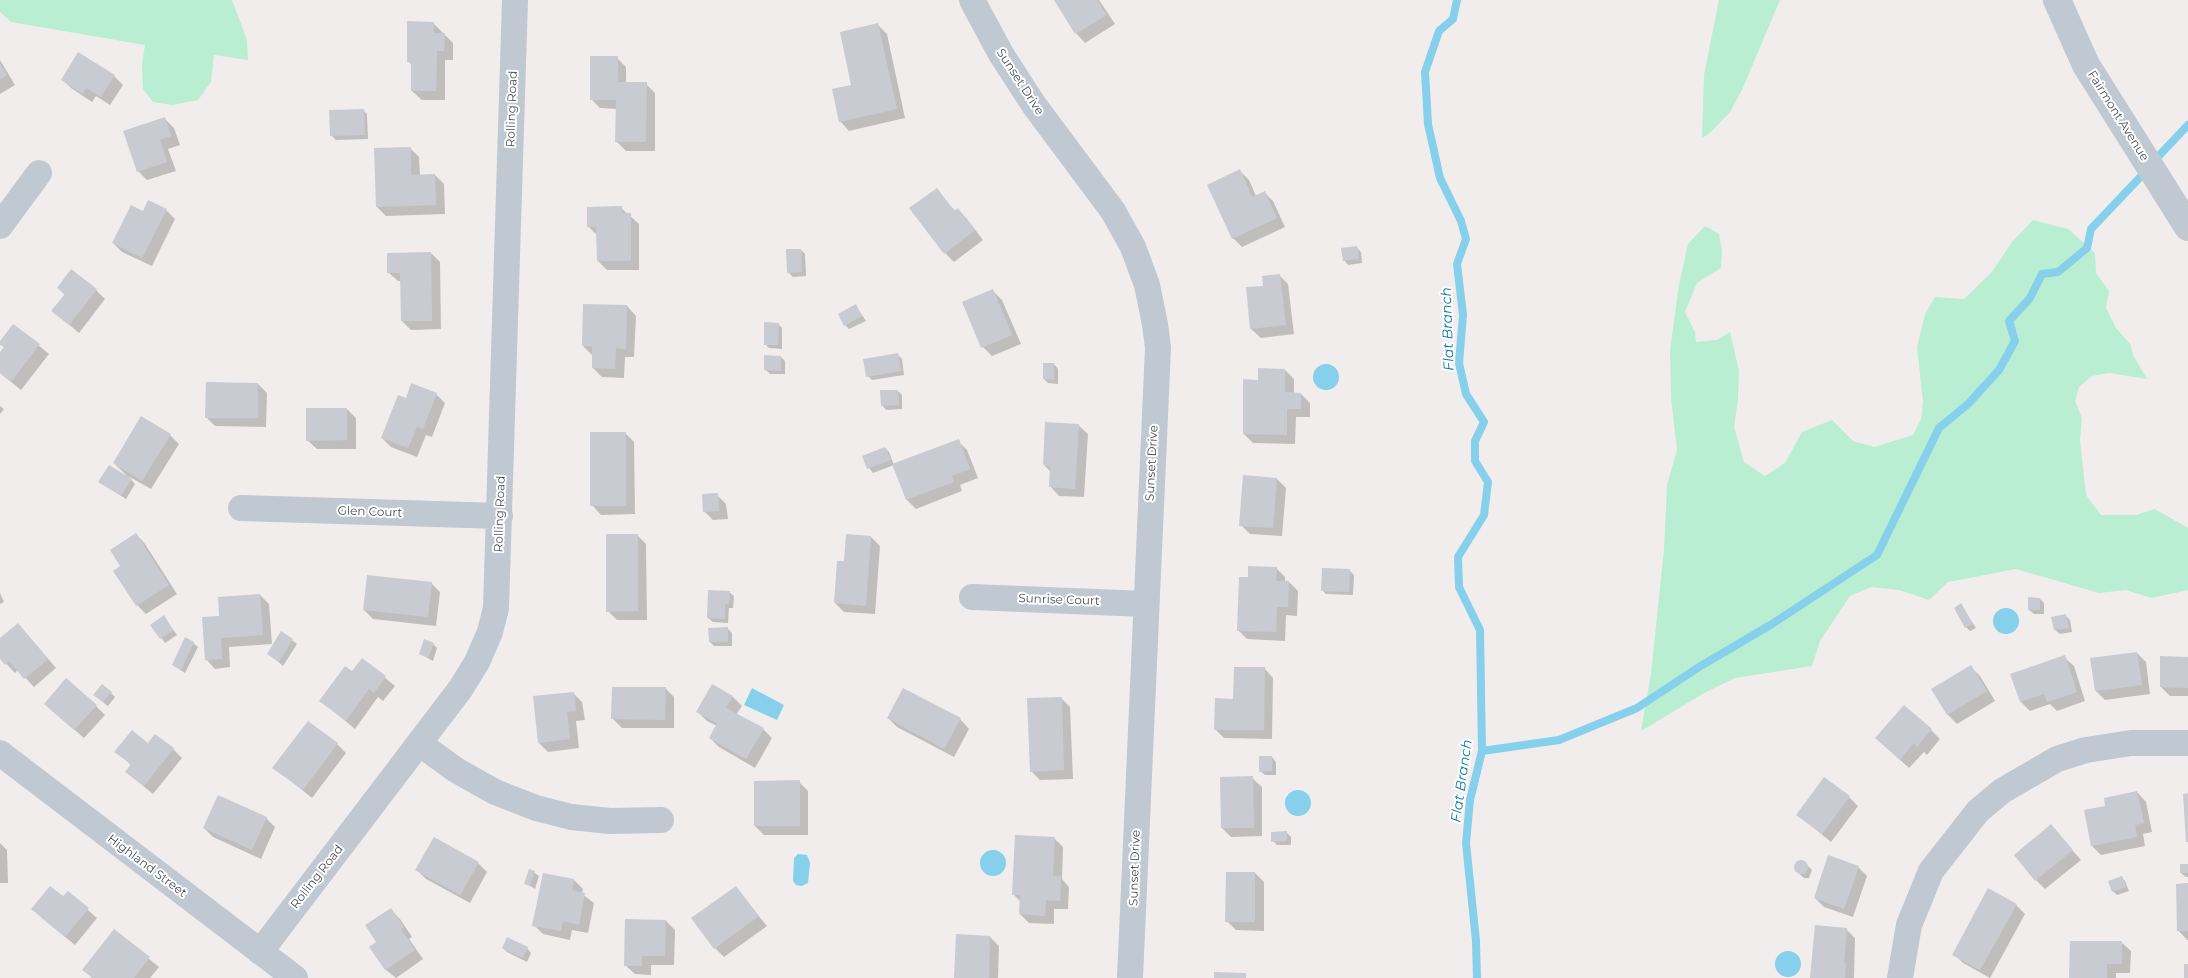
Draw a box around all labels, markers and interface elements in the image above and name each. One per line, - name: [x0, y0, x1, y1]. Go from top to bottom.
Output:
- street label: Sunset Drive: [993, 46, 1047, 118]
- street label: Fairmont Avenue: [2084, 68, 2152, 164]
- street label: Rolling Road: [503, 70, 521, 148]
- water label: Flat Branch: [1438, 287, 1458, 371]
- street label: Sunset Drive: [1143, 425, 1161, 501]
- street label: Rolling Road: [491, 475, 509, 553]
- street label: Glen Court: [337, 504, 403, 520]
- street label: Sunrise Court: [1018, 591, 1100, 609]
- water label: Flat Branch: [1448, 738, 1476, 824]
- street label: Sunset Drive: [1126, 830, 1144, 906]
- street label: Highland Street: [105, 832, 189, 900]
- street label: Rolling Road: [288, 842, 346, 912]

